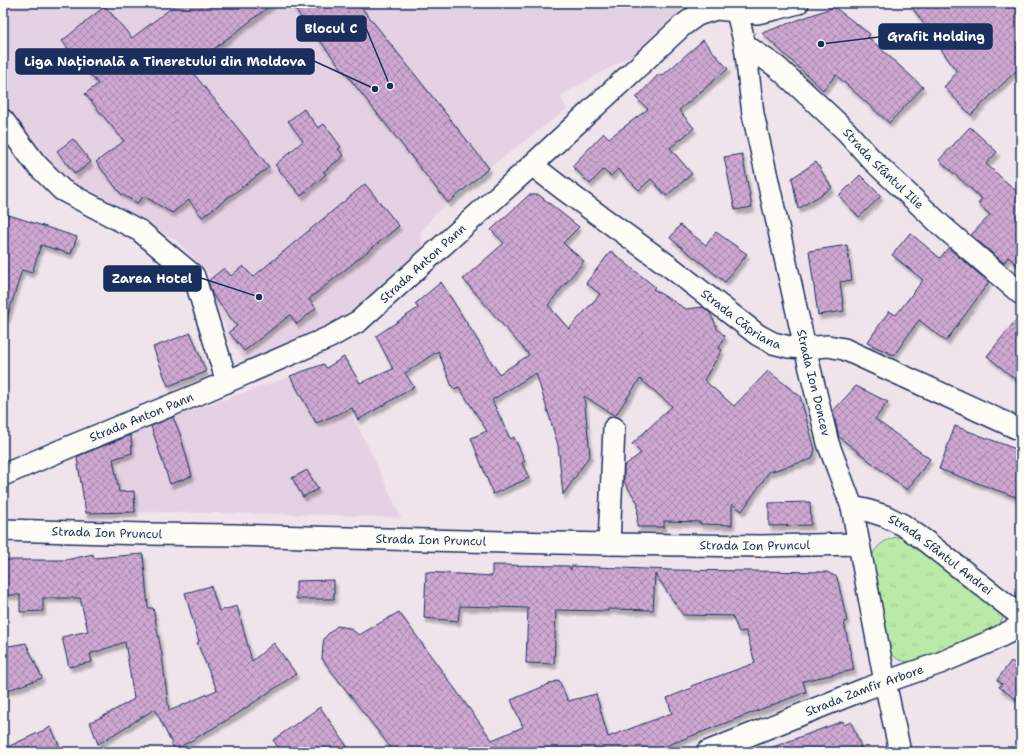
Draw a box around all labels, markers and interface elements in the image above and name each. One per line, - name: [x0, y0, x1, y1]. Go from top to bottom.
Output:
- callout: Blocul C: [297, 16, 366, 41]
- text: Blocul C: [305, 20, 357, 37]
- callout: Grafit Holding: [879, 24, 992, 49]
- text: Grafit Holding: [887, 28, 985, 45]
- callout: Liga Națională a Tineretului din Moldova: [16, 49, 314, 74]
- text: Liga Națională a Tineretului din Moldova: [24, 53, 306, 71]
- street label: Strada Sfântul Ilie: [839, 125, 927, 213]
- street label: Strada Anton Pann: [376, 220, 469, 307]
- callout: Zarea Hotel: [104, 266, 201, 291]
- text: Zarea Hotel: [112, 270, 193, 287]
- street label: Strada Căpriana: [697, 285, 783, 353]
- street label: Strada Ion Doncev: [793, 328, 834, 438]
- street label: Strada Anton Pann: [87, 389, 196, 446]
- street label: Strada Sfântul Andrei: [885, 511, 996, 599]
- street label: Strada Ion Pruncul: [51, 523, 163, 542]
- street label: Strada Ion Pruncul: [375, 531, 487, 550]
- street label: Strada Ion Pruncul: [699, 537, 811, 554]
- street label: Strada Zamfir Arbore: [803, 661, 926, 720]

